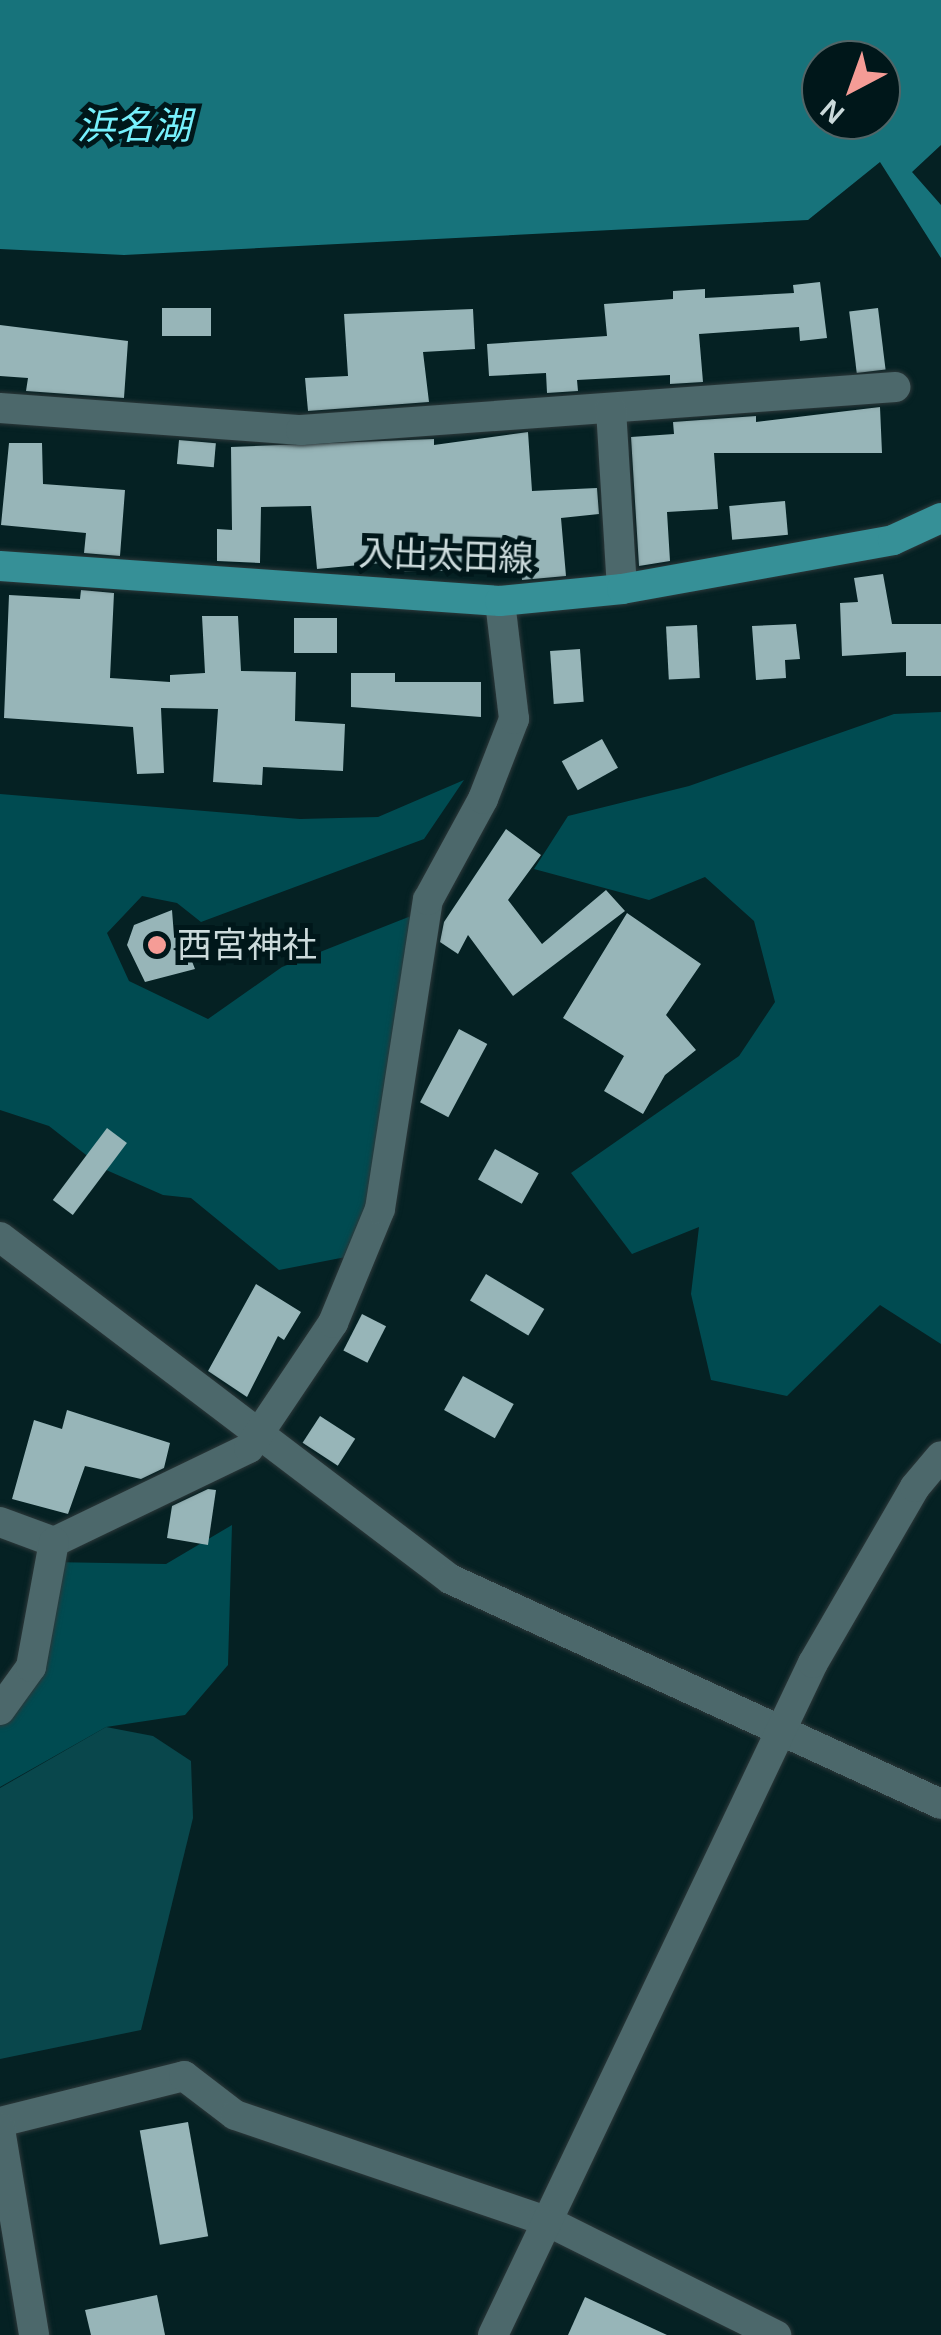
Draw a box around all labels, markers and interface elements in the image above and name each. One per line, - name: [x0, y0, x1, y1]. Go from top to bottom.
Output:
- north arrow: [801, 40, 901, 140]
- text: N: [815, 93, 850, 130]
- water label: 浜名湖: [77, 104, 191, 150]
- street label: 入出太田線: [358, 532, 534, 580]
- place label: 西宮神社: [177, 924, 317, 966]
- marker: 西宮神社: [146, 934, 168, 956]

